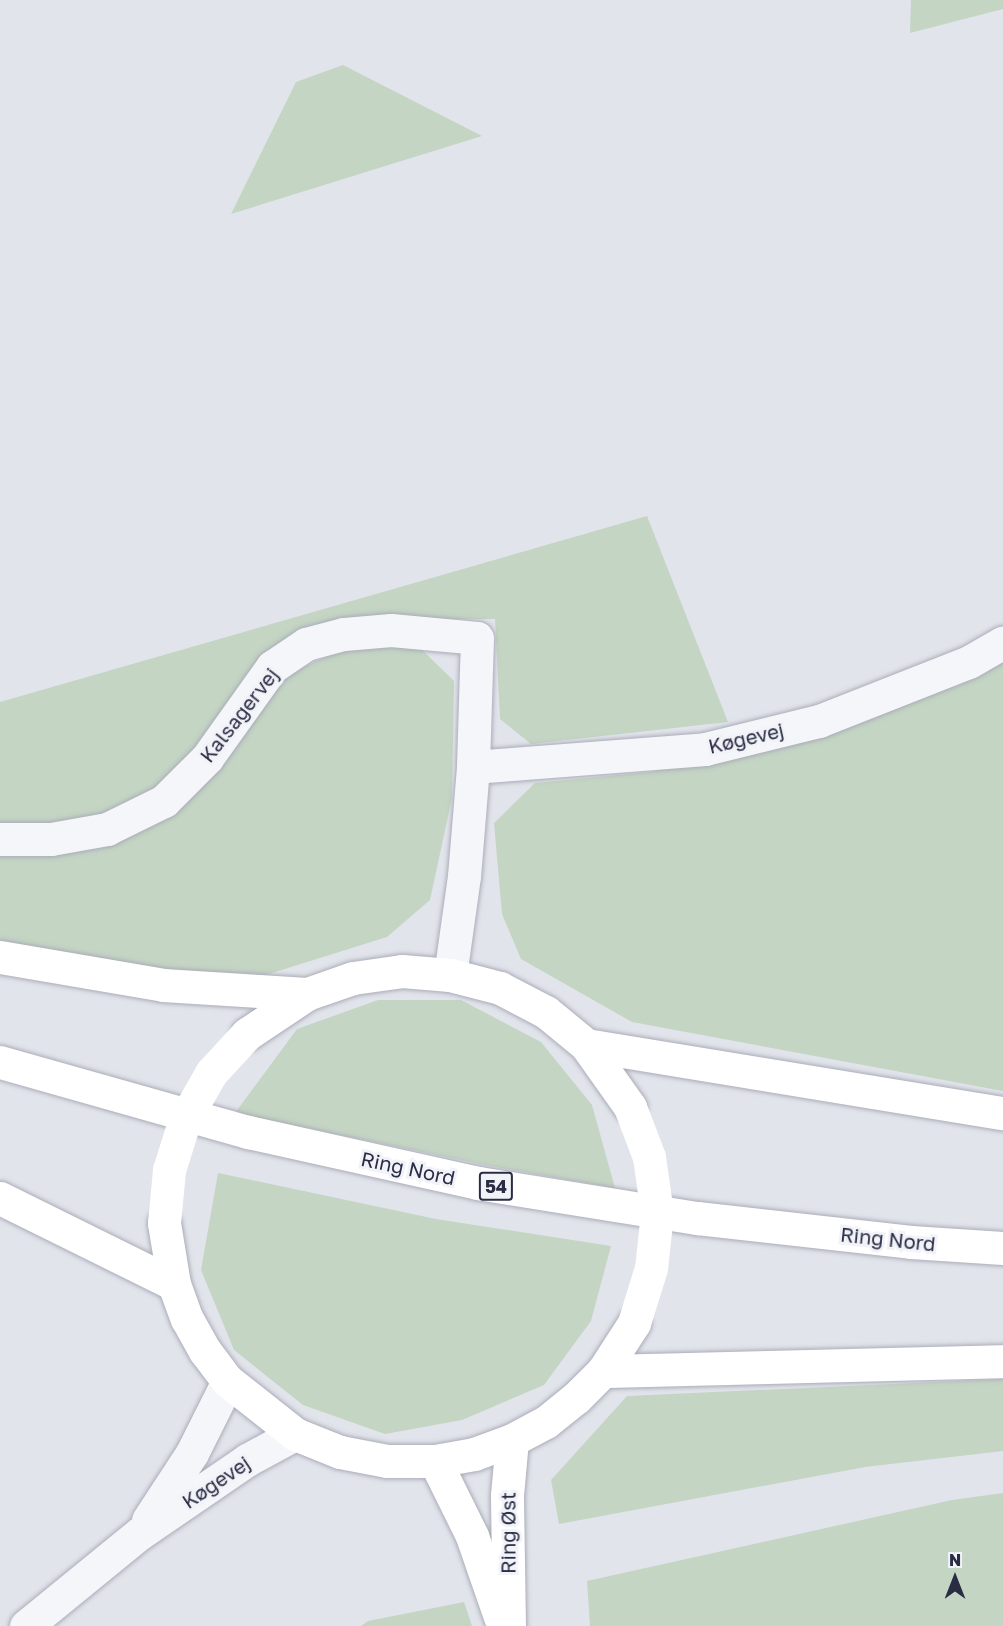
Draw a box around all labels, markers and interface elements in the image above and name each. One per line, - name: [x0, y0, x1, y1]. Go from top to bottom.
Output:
- street label: Kalsagervej: [195, 663, 283, 767]
- street label: Køgevej: [706, 718, 786, 758]
- street label: Ring Nord: [359, 1146, 457, 1190]
- road number: 54: [478, 1171, 514, 1201]
- street label: Ring Nord: [839, 1222, 937, 1256]
- street label: Køgevej: [177, 1451, 255, 1513]
- street label: Ring Øst: [496, 1492, 520, 1574]
- north arrow: [925, 1548, 985, 1608]
- text: N: [949, 1550, 961, 1570]

